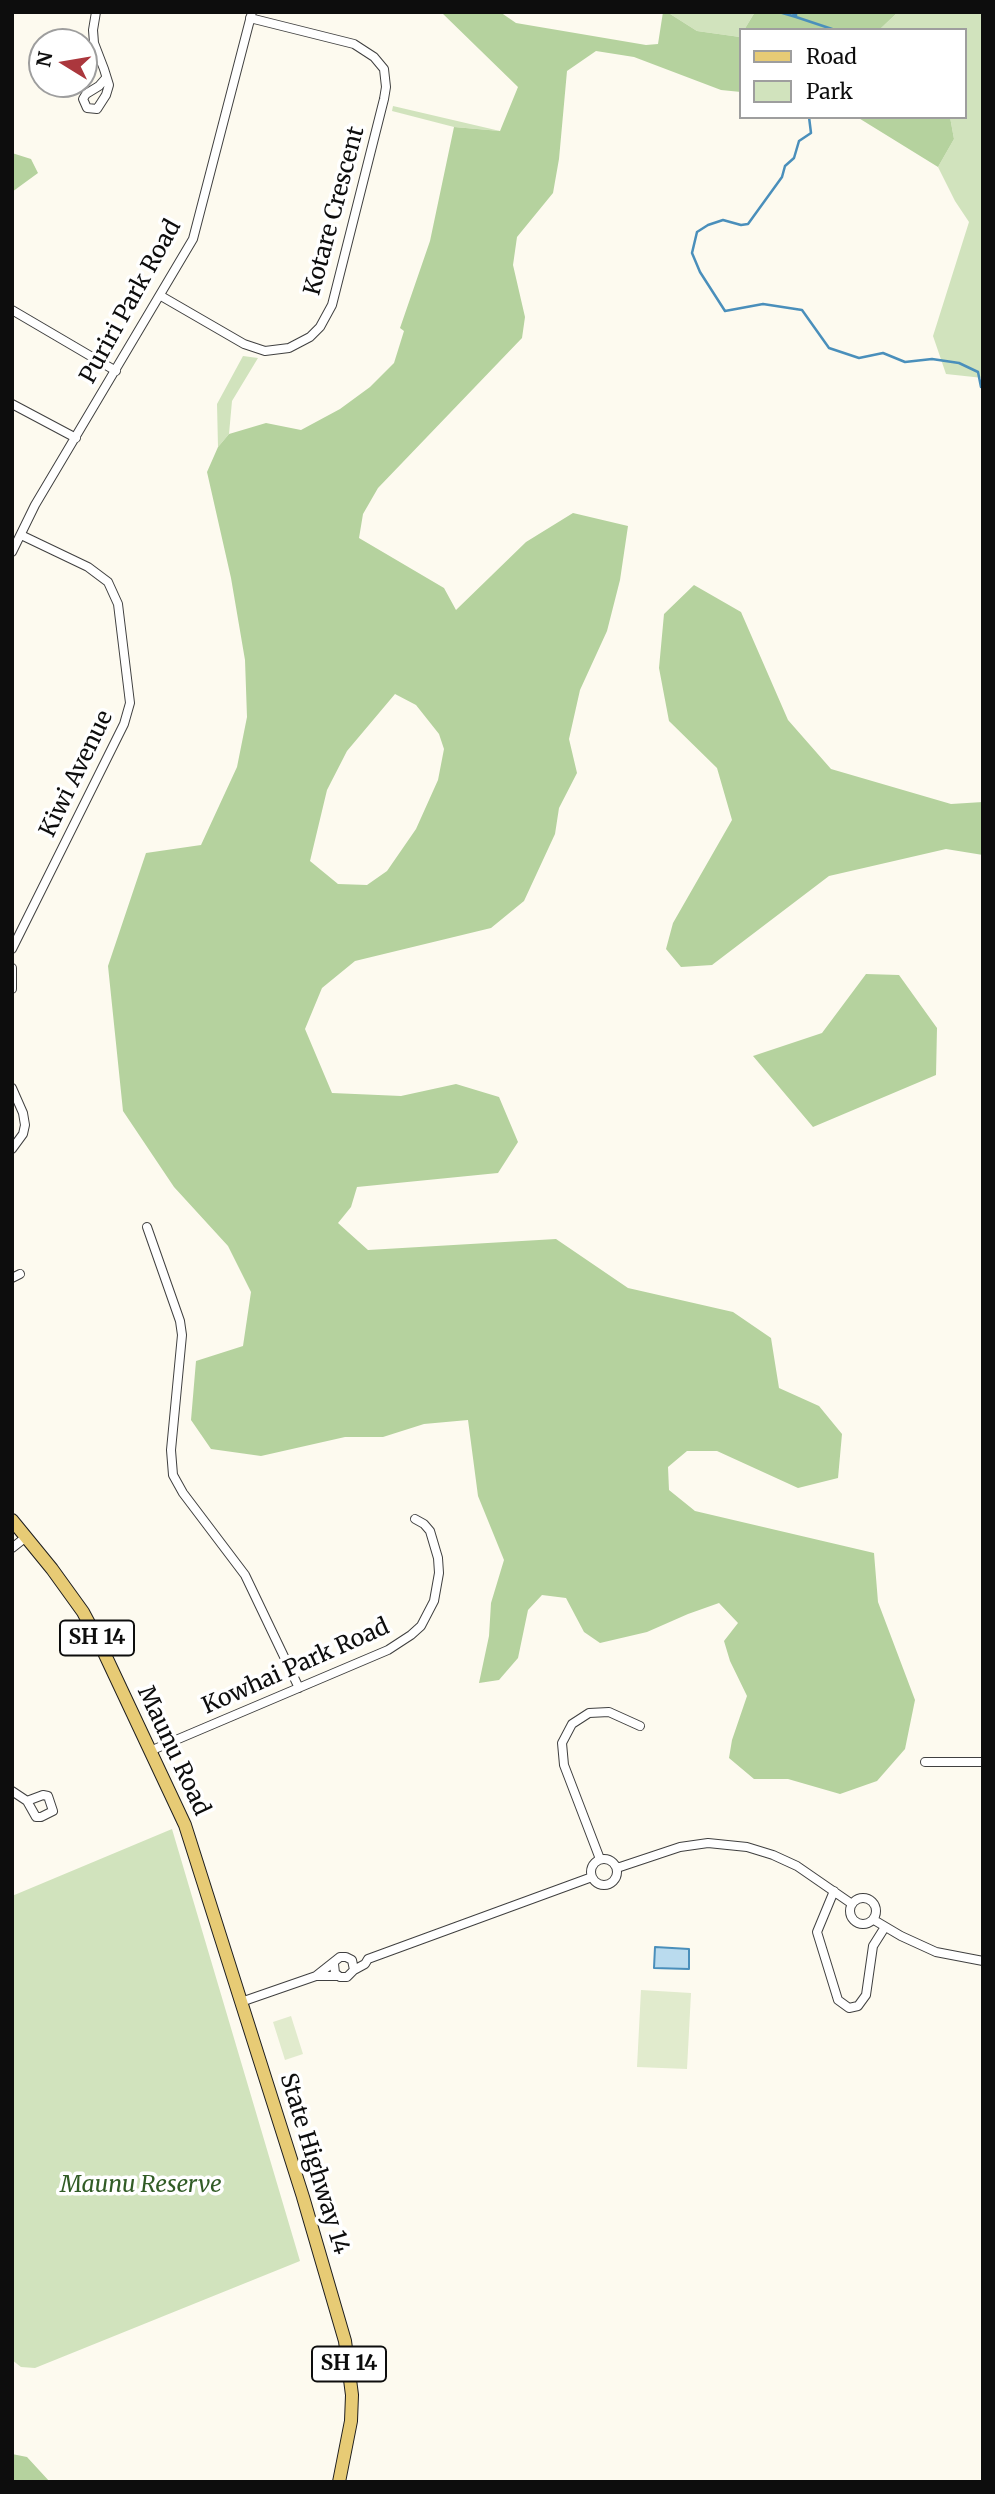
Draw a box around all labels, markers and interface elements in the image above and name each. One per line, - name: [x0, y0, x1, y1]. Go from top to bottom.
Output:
- north arrow: [28, 28, 98, 98]
- legend: [740, 28, 967, 119]
- text: Road: [806, 43, 857, 70]
- text: N: [31, 50, 58, 69]
- text: Park: [806, 78, 853, 105]
- street label: Kotare Crescent: [299, 124, 371, 298]
- street label: Puriri Park Road: [75, 215, 187, 389]
- street label: Kiwi Avenue: [35, 706, 119, 842]
- street label: Kowhai Park Road: [198, 1613, 394, 1721]
- road number: SH 14: [60, 1620, 134, 1656]
- street label: Maunu Road: [131, 1682, 215, 1820]
- street label: State Highway 14: [273, 2070, 355, 2258]
- park label: Maunu Reserve: [60, 2171, 222, 2199]
- road number: SH 14: [312, 2346, 386, 2382]

